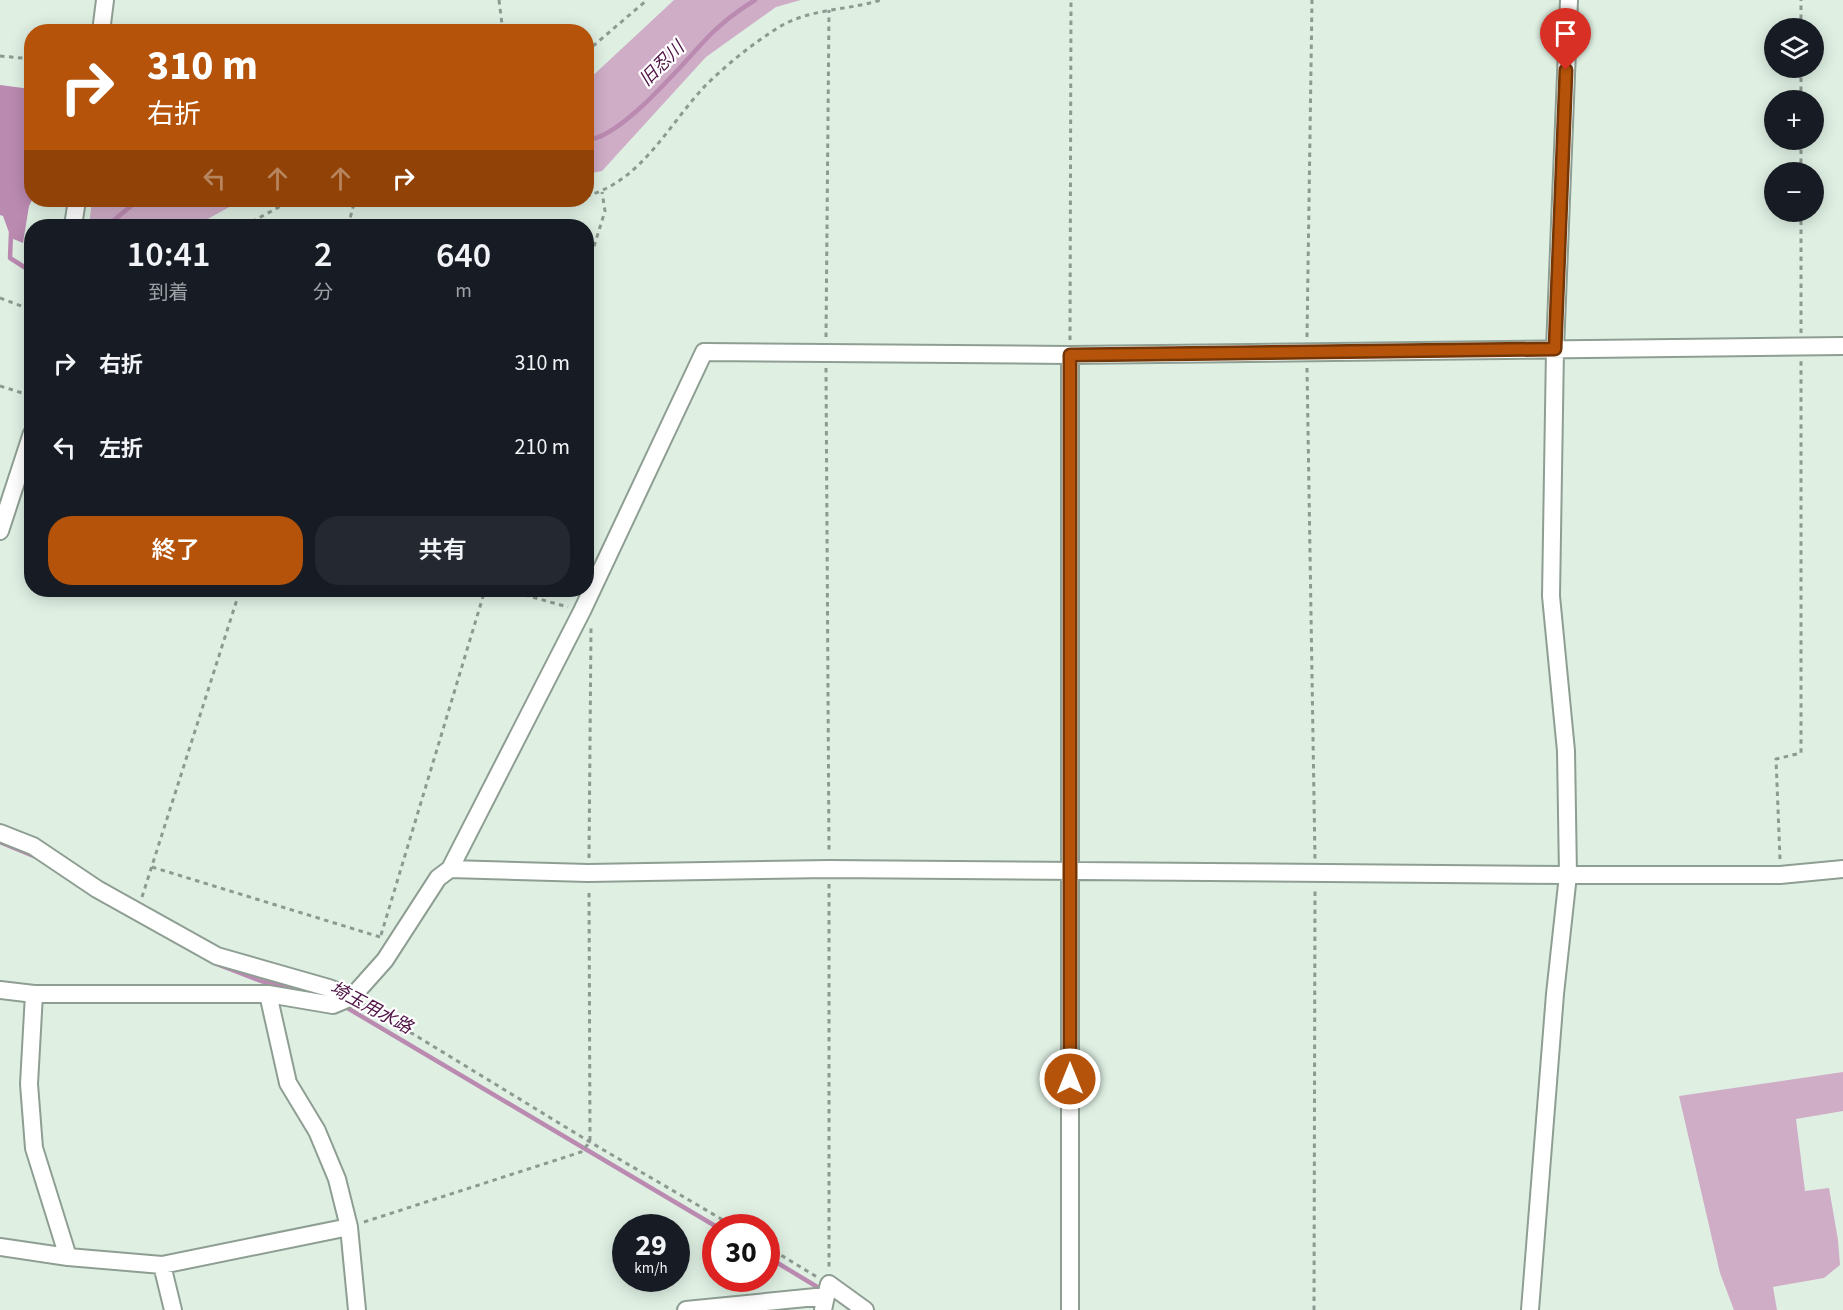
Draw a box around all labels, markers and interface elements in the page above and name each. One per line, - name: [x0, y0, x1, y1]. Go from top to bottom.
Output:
- pin: [1540, 8, 1591, 70]
- icon: arrive: [1549, 17, 1582, 50]
- map controls: [1764, 18, 1824, 222]
- button: layers: [1764, 18, 1824, 78]
- water label: 旧忍川: [634, 35, 691, 92]
- text: 310 m: [147, 36, 258, 96]
- icon: right: [48, 48, 126, 126]
- button: +: [1764, 90, 1824, 150]
- text: 右折: [147, 95, 201, 134]
- icon: left: [198, 162, 231, 195]
- icon: ahead: [261, 162, 294, 195]
- icon: ahead: [324, 162, 357, 195]
- icon: right: [387, 162, 420, 195]
- button: −: [1764, 162, 1824, 222]
- text: 10:41: [127, 229, 210, 280]
- text: 2: [314, 229, 332, 280]
- text: 640: [436, 230, 491, 281]
- text: m: [455, 277, 472, 305]
- text: 到着: [149, 279, 189, 307]
- text: 分: [313, 279, 333, 307]
- icon: right: [48, 347, 81, 380]
- text: 310 m: [515, 347, 570, 379]
- text: 右折: [99, 349, 143, 381]
- icon: left: [48, 431, 81, 464]
- text: 210 m: [515, 431, 570, 463]
- text: 左折: [99, 433, 143, 465]
- button: 終了: [48, 516, 303, 585]
- button: 共有: [315, 516, 570, 585]
- water label: 埼玉用水路: [325, 976, 418, 1041]
- position arrow: [1038, 1047, 1102, 1111]
- speed limit sign: 30: [702, 1214, 780, 1292]
- text: 29: [635, 1224, 667, 1267]
- text: km/h: [634, 1258, 668, 1279]

